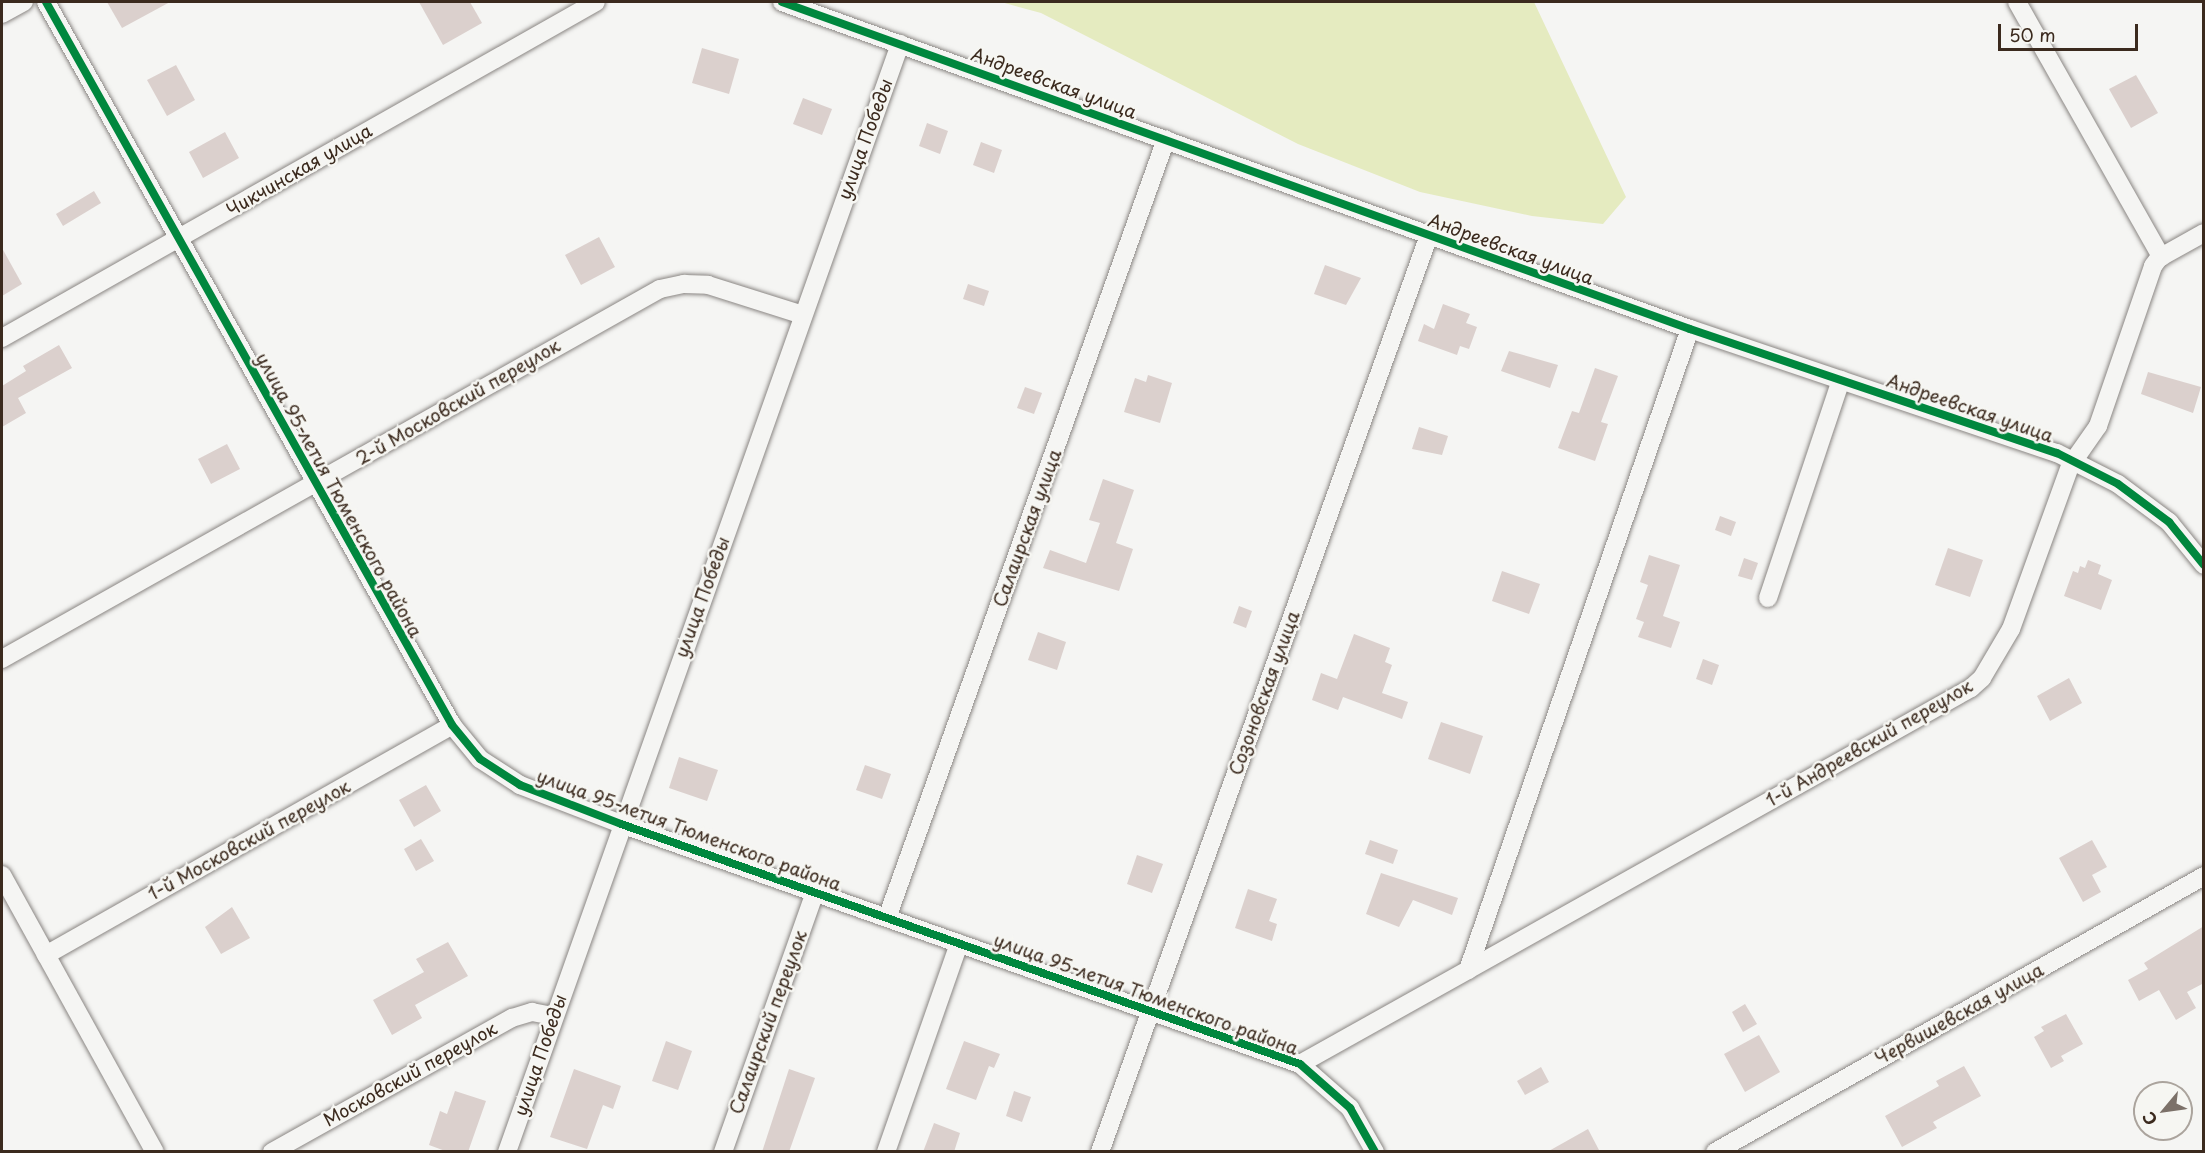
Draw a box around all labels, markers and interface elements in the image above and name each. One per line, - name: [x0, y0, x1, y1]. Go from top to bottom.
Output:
- scale bar: [2001, 12, 2140, 50]
- text: 50 m: [2009, 21, 2056, 48]
- street label: Андреевская улица: [968, 43, 1140, 123]
- street label: улица Победы: [833, 75, 897, 203]
- street label: Чикчинская улица: [222, 119, 376, 221]
- street label: Андреевская улица: [1425, 209, 1597, 289]
- street label: 2-й Московский переулок: [352, 334, 564, 470]
- street label: улица 95-летия Тюменского района: [252, 349, 426, 641]
- street label: Андреевская улица: [1884, 369, 2056, 447]
- street label: Салаирская улица: [988, 446, 1066, 610]
- street label: улица Победы: [670, 533, 734, 661]
- street label: Созоновская улица: [1224, 608, 1304, 778]
- street label: 1-й Андреевский переулок: [1762, 675, 1976, 811]
- street label: улица 95-летия Тюменского района: [534, 765, 844, 895]
- street label: 1-й Московский переулок: [144, 775, 354, 905]
- street label: Салаирский переулок: [725, 927, 811, 1117]
- street label: улица 95-летия Тюменского района: [991, 929, 1301, 1059]
- street label: Червишевская улица: [1871, 958, 2047, 1070]
- street label: улица Победы: [509, 991, 571, 1119]
- street label: Московский переулок: [320, 1017, 500, 1131]
- north arrow: [2133, 1081, 2193, 1141]
- text: С: [2136, 1108, 2162, 1130]

